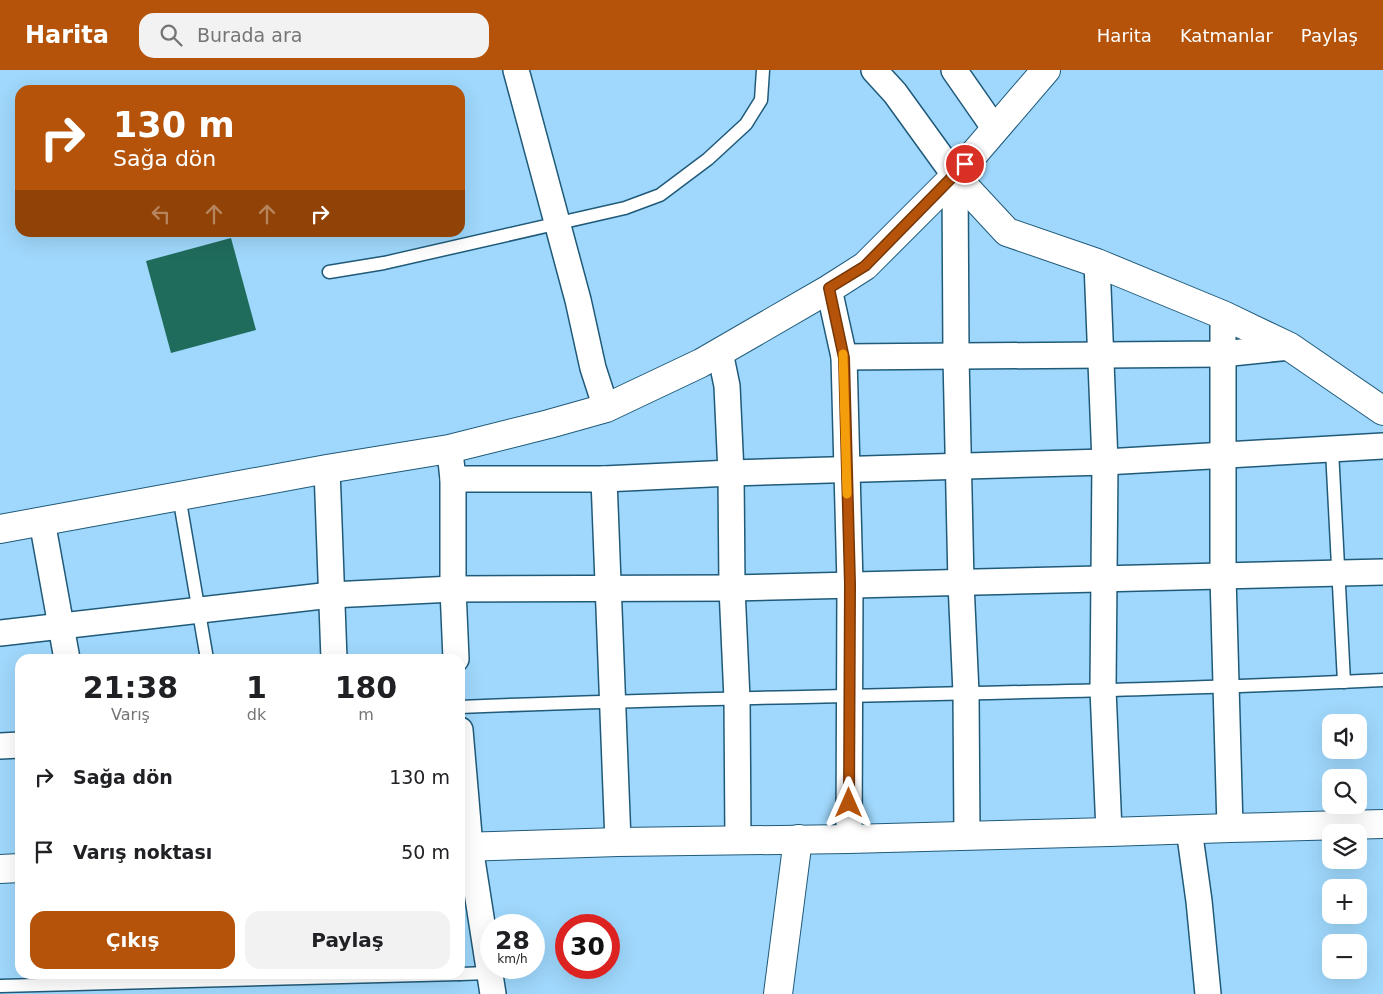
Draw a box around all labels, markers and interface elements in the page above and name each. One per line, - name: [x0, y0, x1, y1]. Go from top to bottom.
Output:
- search box: [139, 13, 489, 58]
- text: Harita: [25, 21, 109, 49]
- icon: search: [157, 21, 185, 49]
- text: Burada ara: [197, 24, 302, 46]
- text: Harita: [1097, 25, 1152, 46]
- text: Katmanlar: [1180, 25, 1273, 46]
- text: Paylaş: [1301, 25, 1358, 46]
- icon: right: [30, 105, 95, 170]
- text: 130 m: [113, 105, 235, 145]
- pin: [944, 143, 986, 185]
- text: Sağa dön: [113, 146, 216, 171]
- icon: arrive: [951, 150, 979, 178]
- icon: left: [147, 200, 175, 228]
- icon: ahead: [200, 200, 228, 228]
- icon: ahead: [253, 200, 281, 228]
- icon: right: [306, 200, 334, 228]
- text: 21:38: [83, 670, 178, 705]
- text: 1: [246, 670, 267, 705]
- text: 180: [335, 670, 397, 705]
- text: Varış: [111, 705, 150, 724]
- text: dk: [247, 705, 266, 724]
- text: m: [358, 705, 374, 724]
- map controls: [1322, 714, 1367, 979]
- button: sound: [1322, 714, 1367, 759]
- icon: right: [30, 763, 58, 791]
- text: Sağa dön: [73, 766, 173, 788]
- text: 130 m: [389, 766, 450, 788]
- button: search: [1322, 769, 1367, 814]
- position arrow: [822, 776, 874, 828]
- button: layers: [1322, 824, 1367, 869]
- icon: arrive: [30, 838, 58, 866]
- text: Varış noktası: [73, 841, 212, 863]
- text: 50 m: [401, 841, 450, 863]
- button: +: [1322, 879, 1367, 924]
- button: Çıkış: [30, 911, 235, 969]
- button: Paylaş: [245, 911, 450, 969]
- speed limit sign: 30: [555, 914, 620, 979]
- text: 28: [495, 926, 530, 955]
- button: −: [1322, 934, 1367, 979]
- text: km/h: [497, 952, 528, 966]

